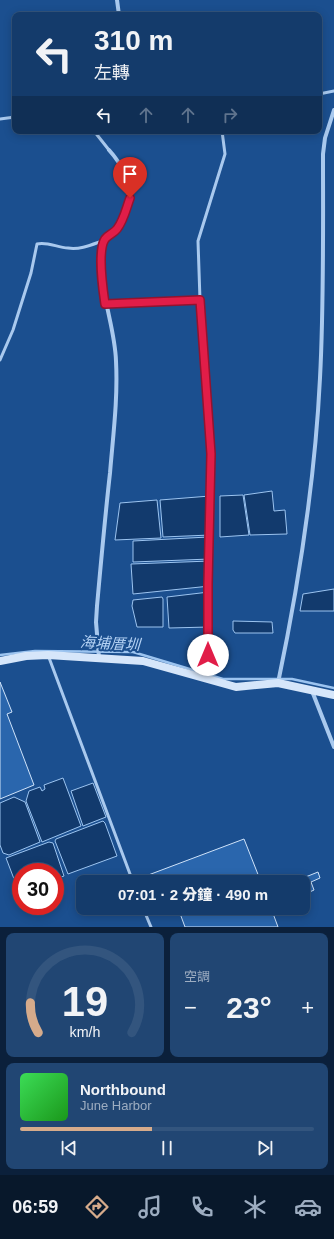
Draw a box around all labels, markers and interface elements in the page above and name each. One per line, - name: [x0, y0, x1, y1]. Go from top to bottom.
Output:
- text: 310 m: [94, 25, 173, 56]
- icon: left: [28, 28, 80, 80]
- text: 左轉: [94, 63, 130, 83]
- icon: left: [93, 104, 115, 126]
- icon: ahead: [135, 104, 157, 126]
- icon: ahead: [177, 104, 199, 126]
- icon: right: [219, 104, 241, 126]
- pin: [113, 157, 147, 198]
- icon: arrive: [119, 163, 141, 185]
- water label: 海埔厝圳: [80, 633, 142, 653]
- position arrow: [187, 634, 229, 676]
- speed limit sign: 30: [12, 863, 64, 915]
- text: 07:01 · 2 分鐘 · 490 m: [118, 886, 268, 903]
- text: 空調: [184, 969, 210, 984]
- text: 19: [62, 978, 108, 1025]
- text: 23°: [226, 991, 272, 1024]
- text: −: [184, 995, 197, 1020]
- text: +: [301, 995, 314, 1020]
- text: km/h: [70, 1024, 101, 1040]
- text: Northbound: [80, 1081, 166, 1098]
- text: June Harbor: [80, 1098, 152, 1113]
- icon: previous: [58, 1137, 80, 1159]
- icon: pause: [156, 1137, 178, 1159]
- icon: next: [254, 1137, 276, 1159]
- icon: directions: [83, 1193, 111, 1221]
- icon: music: [136, 1193, 164, 1221]
- icon: phone: [188, 1193, 216, 1221]
- icon: climate: [241, 1193, 269, 1221]
- icon: car: [294, 1193, 322, 1221]
- text: 06:59: [12, 1197, 58, 1217]

